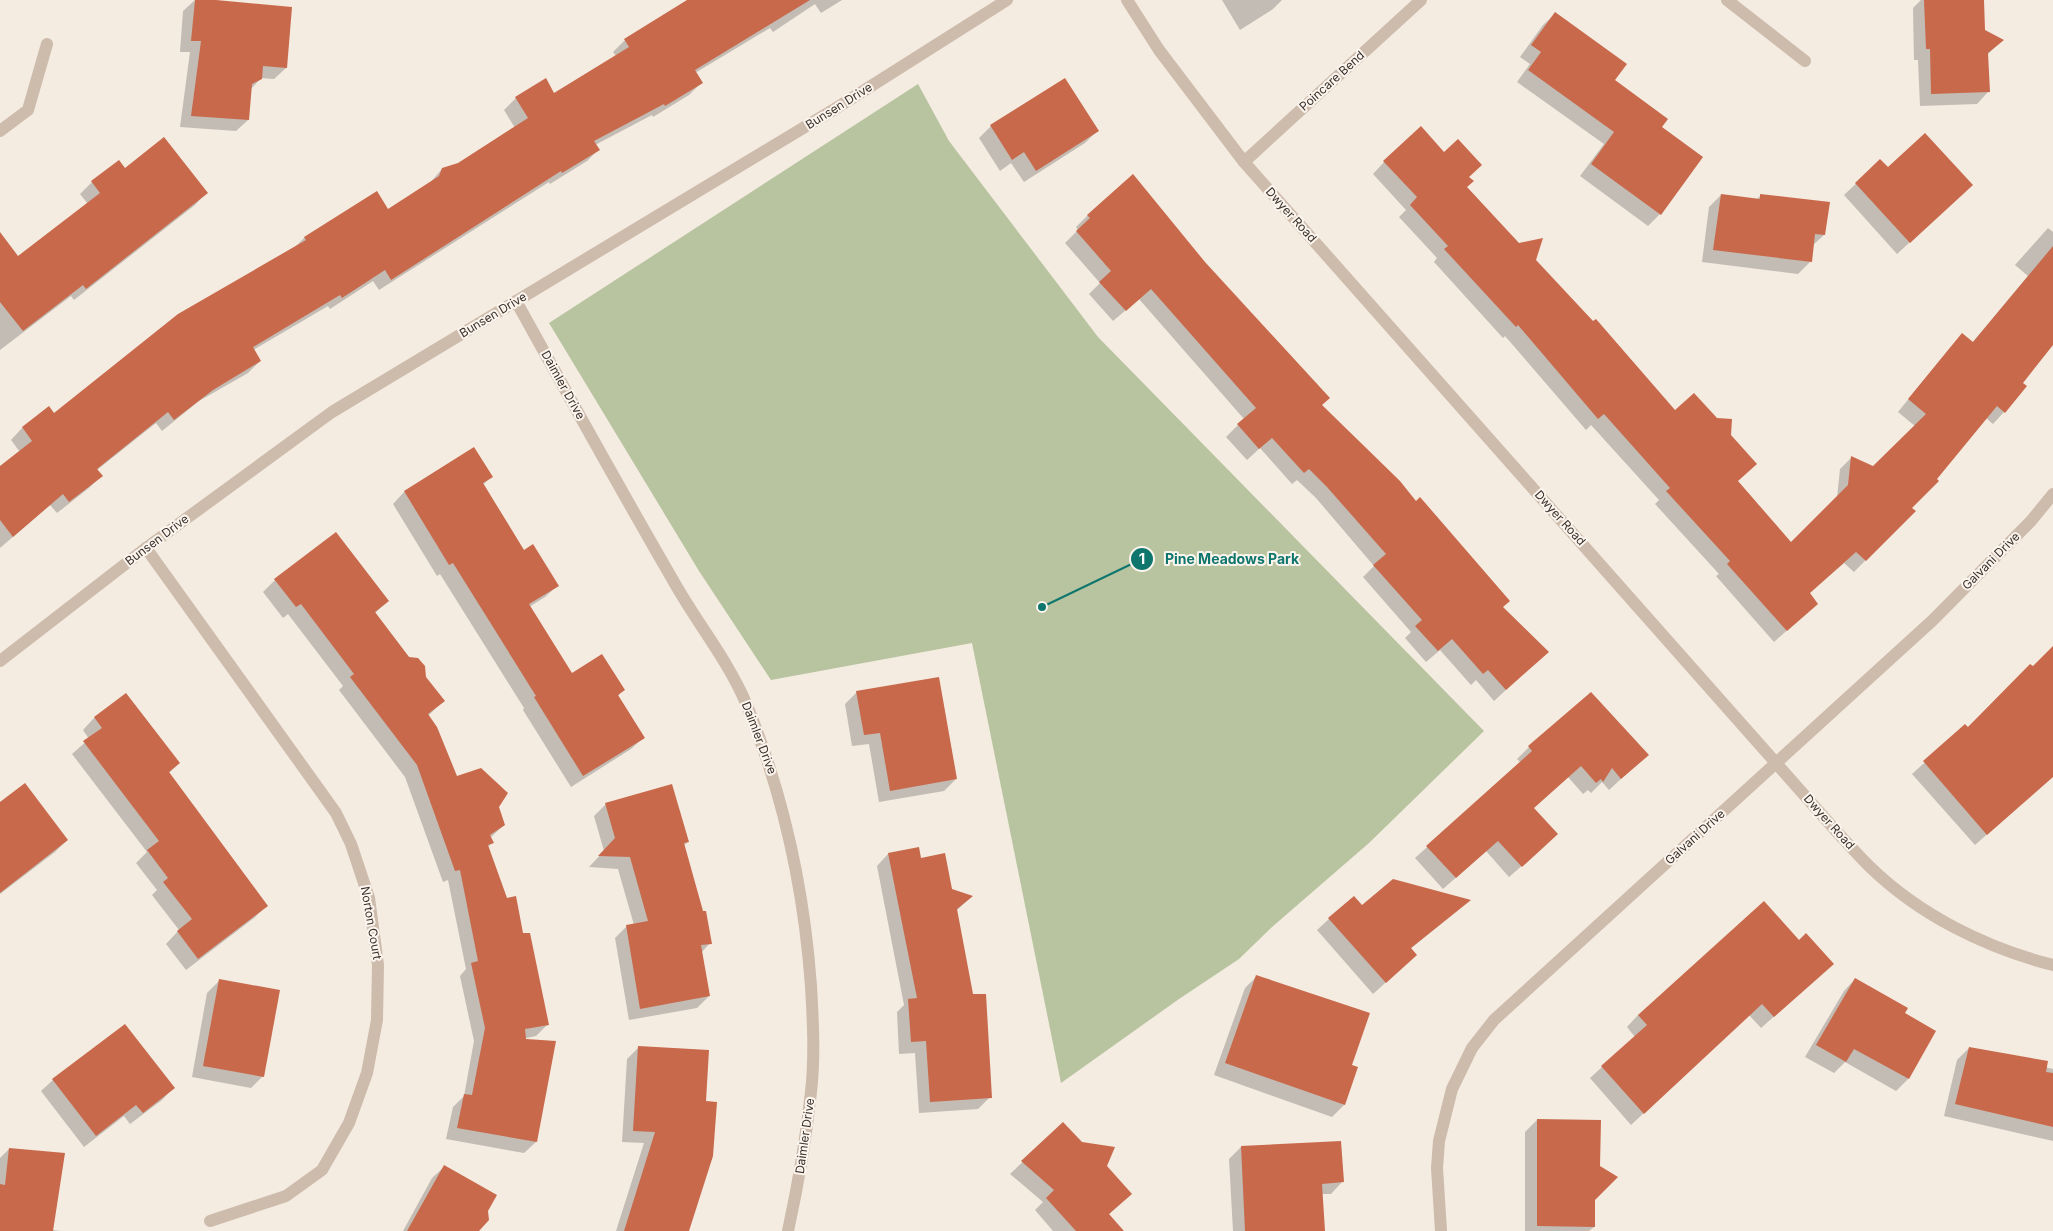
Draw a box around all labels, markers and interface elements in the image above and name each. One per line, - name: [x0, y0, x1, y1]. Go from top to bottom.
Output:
- street label: Poincare Bend: [1296, 47, 1367, 114]
- street label: Bunsen Drive: [803, 79, 875, 132]
- street label: Dwyer Road: [1263, 184, 1320, 245]
- street label: Bunsen Drive: [456, 289, 529, 340]
- street label: Daimler Drive: [538, 348, 589, 422]
- street label: Dwyer Road: [1532, 487, 1589, 548]
- street label: Bunsen Drive: [122, 511, 191, 568]
- street label: Galvani Drive: [1959, 529, 2023, 593]
- callout: Pine Meadows Park: [1130, 544, 1309, 573]
- text: 1: [1139, 549, 1145, 568]
- text: Pine Meadows Park: [1165, 550, 1300, 567]
- street label: Daimler Drive: [739, 699, 780, 776]
- street label: Dwyer Road: [1801, 791, 1858, 852]
- street label: Galvani Drive: [1662, 806, 1728, 867]
- street label: Norton Court: [358, 885, 385, 961]
- street label: Daimler Drive: [792, 1097, 817, 1175]

